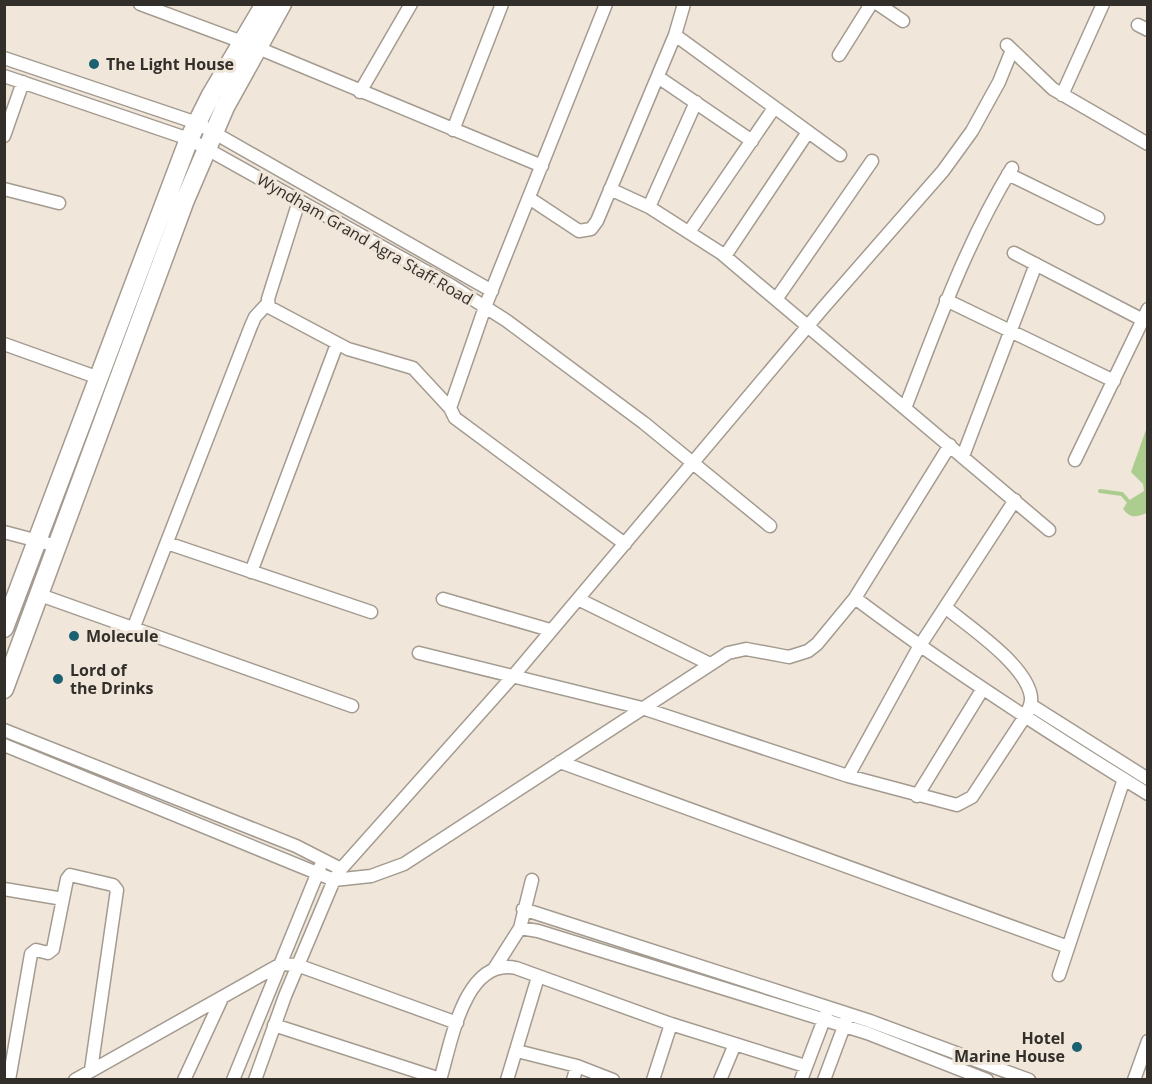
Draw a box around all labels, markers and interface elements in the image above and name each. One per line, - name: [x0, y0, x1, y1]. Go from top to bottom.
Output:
- place label: The Light House: [106, 53, 234, 75]
- marker: The Light House: [87, 57, 101, 71]
- street label: Wyndham Grand Agra Staff Road: [253, 168, 477, 310]
- place label: Molecule: [86, 625, 158, 647]
- marker: Molecule: [67, 629, 81, 643]
- place label: Lord of the Drinks: [70, 659, 154, 699]
- marker: Lord of the Drinks: [51, 672, 65, 686]
- place label: Hotel Marine House: [954, 1027, 1065, 1067]
- marker: Hotel Marine House: [1070, 1040, 1084, 1054]

